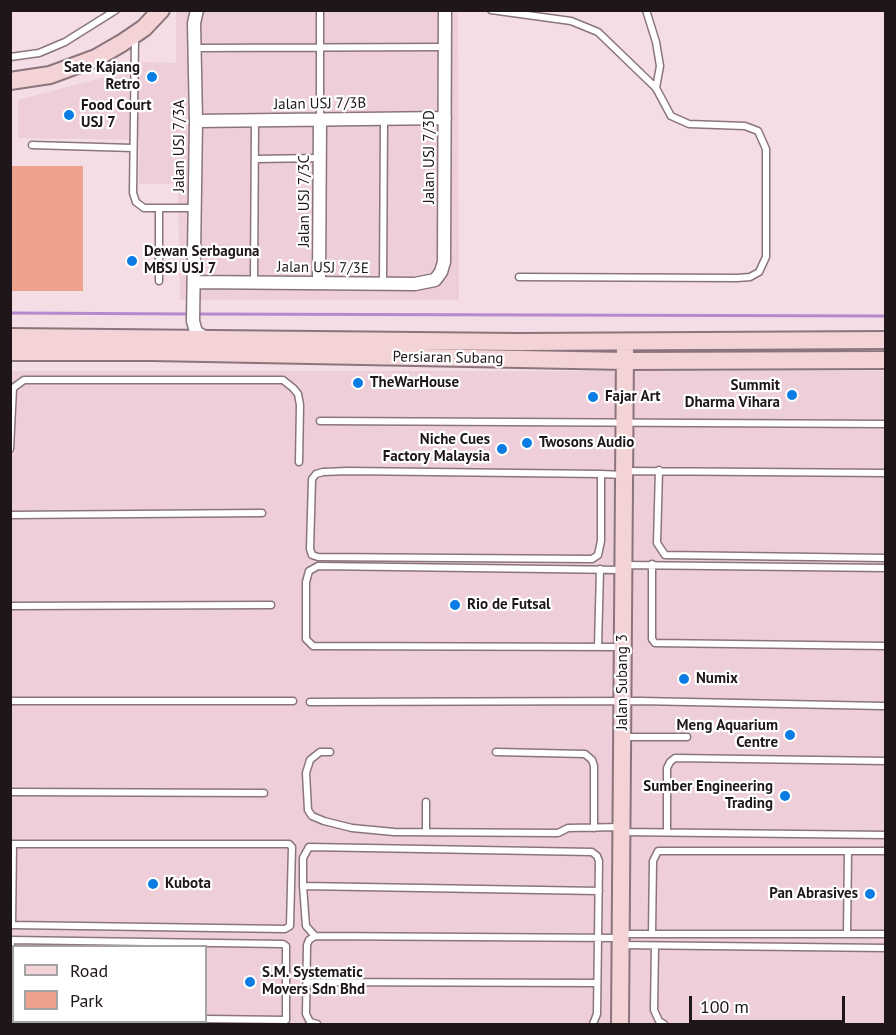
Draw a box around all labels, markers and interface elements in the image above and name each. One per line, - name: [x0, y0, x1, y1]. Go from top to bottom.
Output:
- place label: Sate Kajang Retro: [64, 59, 140, 94]
- marker: Sate Kajang Retro: [145, 70, 159, 84]
- street label: Jalan USJ 7/3B: [274, 94, 366, 114]
- place label: Food Court USJ 7: [81, 97, 152, 132]
- street label: Jalan USJ 7/3A: [171, 100, 189, 192]
- marker: Food Court USJ 7: [62, 108, 76, 122]
- street label: Jalan USJ 7/3D: [421, 110, 439, 204]
- street label: Jalan USJ 7/3C: [296, 155, 314, 247]
- place label: Dewan Serbaguna MBSJ USJ 7: [144, 243, 260, 278]
- marker: Dewan Serbaguna MBSJ USJ 7: [125, 254, 139, 268]
- street label: Jalan USJ 7/3E: [277, 258, 369, 278]
- street label: Persiaran Subang: [392, 348, 504, 368]
- place label: TheWarHouse: [370, 374, 459, 392]
- marker: TheWarHouse: [351, 376, 365, 390]
- place label: Summit Dharma Vihara: [685, 377, 780, 412]
- place label: Fajar Art: [605, 388, 661, 406]
- marker: Summit Dharma Vihara: [785, 388, 799, 402]
- marker: Fajar Art: [586, 390, 600, 404]
- place label: Niche Cues Factory Malaysia: [383, 431, 490, 466]
- place label: Twosons Audio: [539, 434, 634, 452]
- marker: Twosons Audio: [520, 436, 534, 450]
- marker: Niche Cues Factory Malaysia: [495, 442, 509, 456]
- place label: Rio de Futsal: [467, 596, 551, 614]
- marker: Rio de Futsal: [448, 598, 462, 612]
- street label: Jalan Subang 3: [614, 634, 632, 730]
- place label: Numix: [696, 670, 738, 688]
- marker: Numix: [677, 672, 691, 686]
- place label: Meng Aquarium Centre: [677, 717, 778, 752]
- marker: Meng Aquarium Centre: [783, 728, 797, 742]
- place label: Sumber Engineering Trading: [643, 778, 773, 813]
- marker: Sumber Engineering Trading: [778, 789, 792, 803]
- place label: Kubota: [165, 875, 211, 893]
- marker: Kubota: [146, 877, 160, 891]
- place label: Pan Abrasives: [769, 885, 858, 903]
- marker: Pan Abrasives: [863, 887, 877, 901]
- legend: [12, 945, 207, 1023]
- text: Road: [70, 959, 108, 982]
- place label: S.M. Systematic Movers Sdn Bhd: [262, 964, 365, 999]
- marker: S.M. Systematic Movers Sdn Bhd: [243, 975, 257, 989]
- scale bar: [692, 984, 848, 1022]
- text: Park: [70, 989, 103, 1012]
- text: 100 m: [700, 995, 749, 1018]

